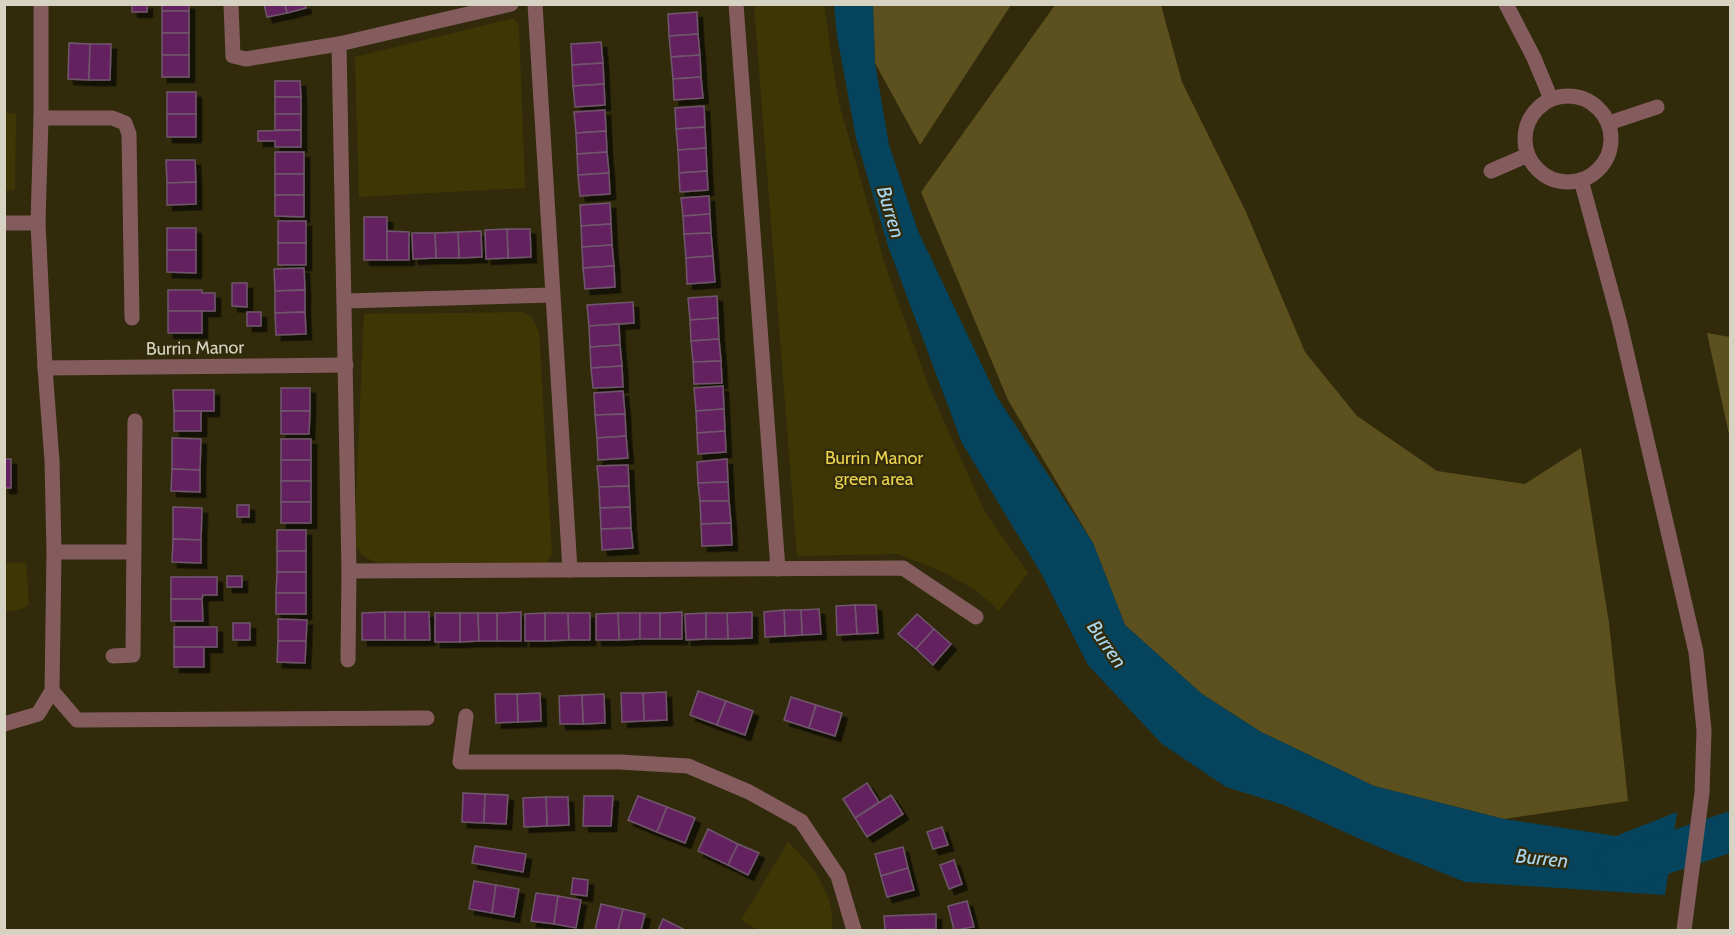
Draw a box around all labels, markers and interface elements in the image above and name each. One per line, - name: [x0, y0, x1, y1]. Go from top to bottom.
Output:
- water label: Burren: [872, 183, 910, 241]
- street label: Burrin Manor: [146, 336, 245, 360]
- park label: Burrin Manor green area: [825, 447, 923, 490]
- water label: Burren: [1082, 616, 1132, 672]
- water label: Burren: [1515, 843, 1569, 873]

